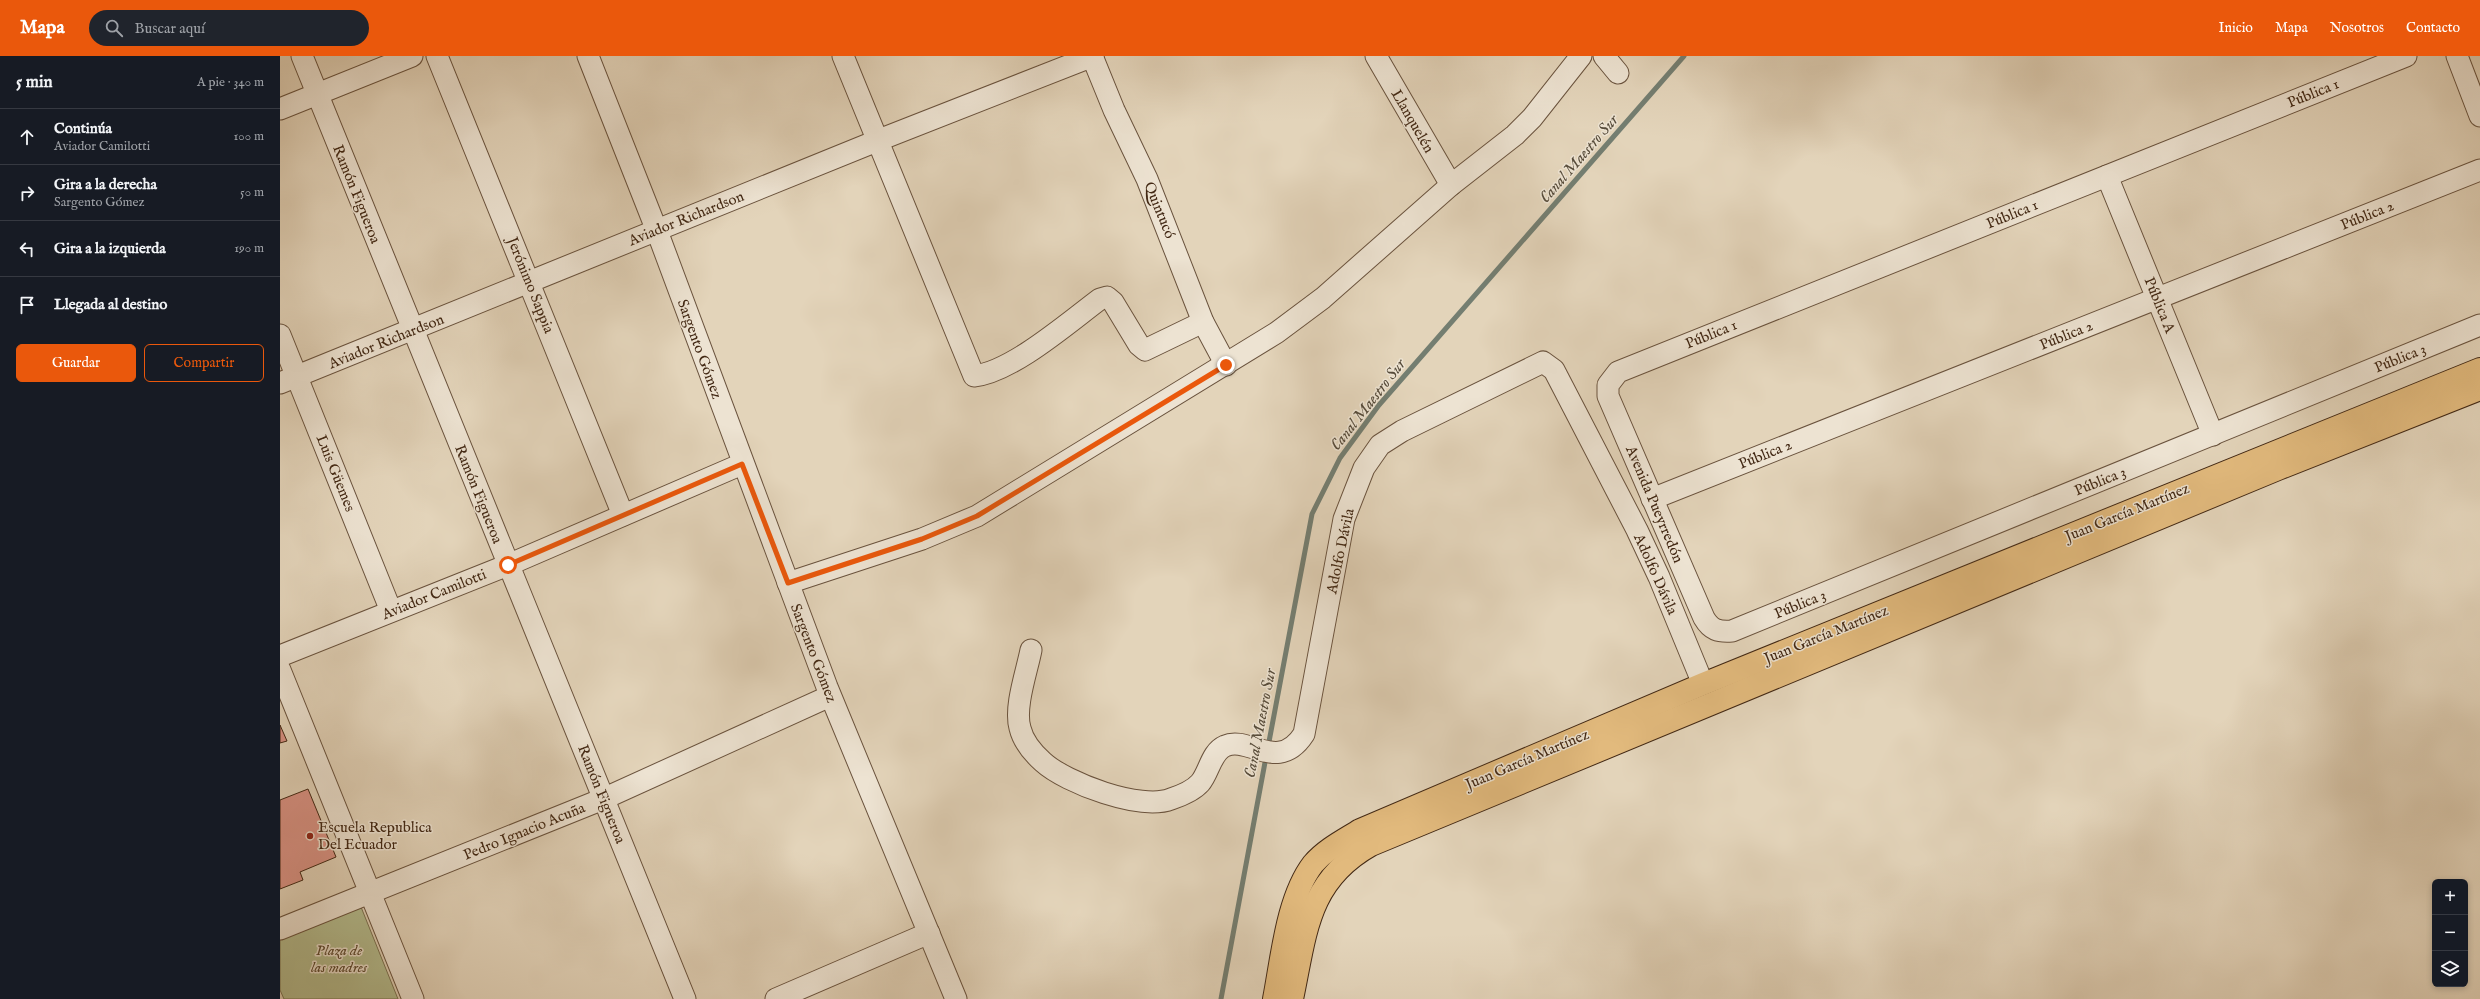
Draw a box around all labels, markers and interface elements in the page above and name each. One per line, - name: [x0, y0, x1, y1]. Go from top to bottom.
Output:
- search box: [89, 10, 369, 46]
- text: Mapa: [20, 16, 65, 40]
- icon: search: [103, 17, 125, 39]
- text: Buscar aquí: [135, 19, 205, 38]
- text: Inicio: [2218, 19, 2253, 37]
- text: Mapa: [2275, 19, 2308, 37]
- text: Nosotros: [2330, 19, 2384, 37]
- text: Contacto: [2406, 19, 2460, 37]
- text: 5 min: [16, 72, 53, 93]
- text: A pie · 340 m: [197, 74, 264, 91]
- street label: Pública 1: [2284, 74, 2342, 112]
- street label: Llanquelén: [1387, 86, 1438, 156]
- water label: Canal Maestro Sur: [1536, 110, 1624, 208]
- text: Continúa: [54, 119, 112, 138]
- icon: ahead: [16, 126, 38, 148]
- text: 100 m: [234, 128, 264, 145]
- text: Aviador Camilotti: [54, 138, 150, 155]
- street label: Ramón Figueroa: [328, 142, 385, 247]
- text: Gira a la derecha: [54, 175, 157, 194]
- street label: Quintucó: [1140, 179, 1179, 241]
- icon: right: [16, 182, 38, 204]
- text: 50 m: [240, 184, 264, 201]
- street label: Aviador Richardson: [625, 187, 747, 251]
- text: Sargento Gómez: [54, 194, 145, 211]
- street label: Pública 1: [1983, 195, 2041, 233]
- street label: Pública 2: [2338, 196, 2397, 235]
- street label: Jerónimo Sappia: [502, 233, 559, 336]
- icon: left: [16, 238, 38, 260]
- text: Gira a la izquierda: [54, 239, 166, 258]
- text: 190 m: [234, 240, 264, 257]
- street label: Pública A: [2140, 274, 2180, 337]
- icon: arrive: [16, 294, 38, 316]
- text: Llegada al destino: [54, 295, 167, 314]
- street label: Sargento Gómez: [673, 297, 726, 402]
- street label: Aviador Richardson: [325, 310, 447, 374]
- street label: Pública 1: [1682, 315, 1740, 353]
- street label: Pública 2: [2037, 316, 2096, 355]
- street label: Pública 3: [2371, 339, 2429, 377]
- button: Guardar: [16, 344, 136, 382]
- button: Compartir: [144, 344, 264, 382]
- water label: Canal Maestro Sur: [1327, 354, 1412, 455]
- route end: [1217, 356, 1235, 374]
- street label: Luis Güemes: [312, 432, 360, 514]
- street label: Pública 2: [1736, 435, 1795, 474]
- street label: Ramón Figueroa: [450, 442, 507, 547]
- street label: Avenida Pueyrredón: [1621, 442, 1688, 566]
- street label: Pública 3: [2071, 462, 2129, 500]
- street label: Juan García Martínez: [2060, 479, 2192, 547]
- street label: Adolfo Dávila: [1322, 506, 1359, 596]
- street label: Adolfo Dávila: [1629, 530, 1682, 618]
- route start: [499, 556, 517, 574]
- street label: Aviador Camilotti: [378, 565, 489, 624]
- street label: Pública 3: [1771, 585, 1829, 623]
- street label: Sargento Gómez: [786, 601, 841, 705]
- street label: Juan García Martínez: [1759, 601, 1891, 669]
- water label: Canal Maestro Sur: [1241, 666, 1282, 780]
- street label: Juan García Martínez: [1461, 725, 1592, 795]
- street label: Ramón Figueroa: [573, 742, 630, 847]
- street label: Pedro Ignacio Acuña: [460, 798, 588, 865]
- place label: Escuela Republica Del Ecuador: [318, 818, 432, 854]
- marker: Escuela Republica Del Ecuador: [305, 831, 315, 841]
- map controls: [2432, 879, 2468, 987]
- button: +: [2432, 879, 2468, 915]
- button: −: [2432, 915, 2468, 951]
- park label: Plaza de las madres: [311, 941, 368, 977]
- button: layers: [2432, 951, 2468, 987]

